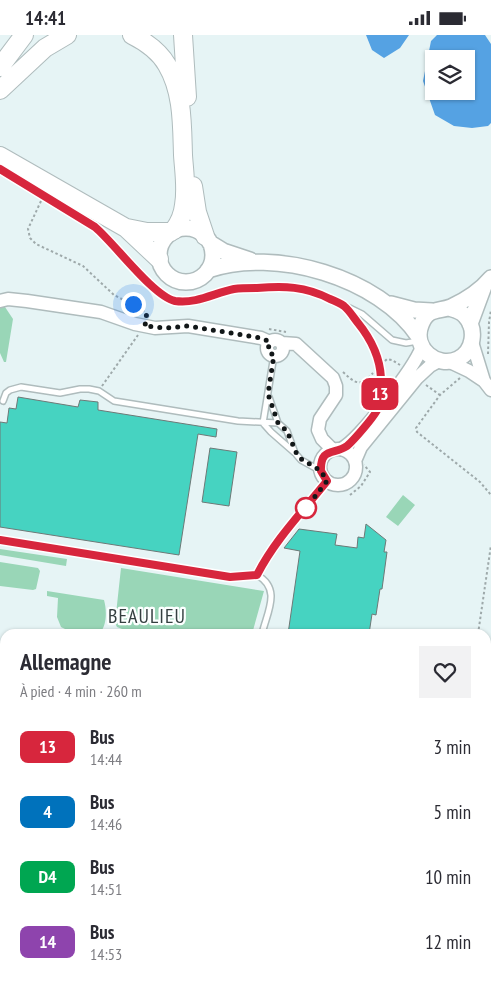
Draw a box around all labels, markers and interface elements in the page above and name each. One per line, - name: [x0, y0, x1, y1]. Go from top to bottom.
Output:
- text: 14:41: [25, 6, 66, 30]
- map controls: [425, 50, 475, 100]
- button: layers: [425, 50, 475, 100]
- your location: [121, 292, 146, 317]
- line badge: 13: [358, 378, 402, 410]
- text: 13: [371, 382, 389, 405]
- unlabelled marker: [295, 497, 317, 519]
- district label: BEAULIEU: [108, 603, 186, 629]
- text: Allemagne: [20, 646, 111, 677]
- button: heart: [419, 646, 471, 698]
- text: À pied · 4 min · 260 m: [20, 681, 142, 701]
- text: Bus: [90, 725, 114, 749]
- text: 13: [39, 735, 56, 758]
- text: 3 min: [434, 735, 471, 759]
- text: 14:44: [90, 749, 122, 769]
- text: Bus: [90, 790, 114, 814]
- text: 4: [43, 800, 52, 823]
- text: 5 min: [434, 800, 471, 824]
- text: 14:46: [90, 814, 122, 834]
- text: Bus: [90, 855, 114, 879]
- text: D4: [38, 865, 57, 888]
- text: 10 min: [425, 865, 471, 889]
- text: 14:51: [90, 879, 122, 899]
- text: Bus: [90, 920, 114, 944]
- text: 14: [39, 930, 56, 953]
- text: 12 min: [425, 930, 471, 954]
- text: 14:53: [90, 944, 122, 964]

